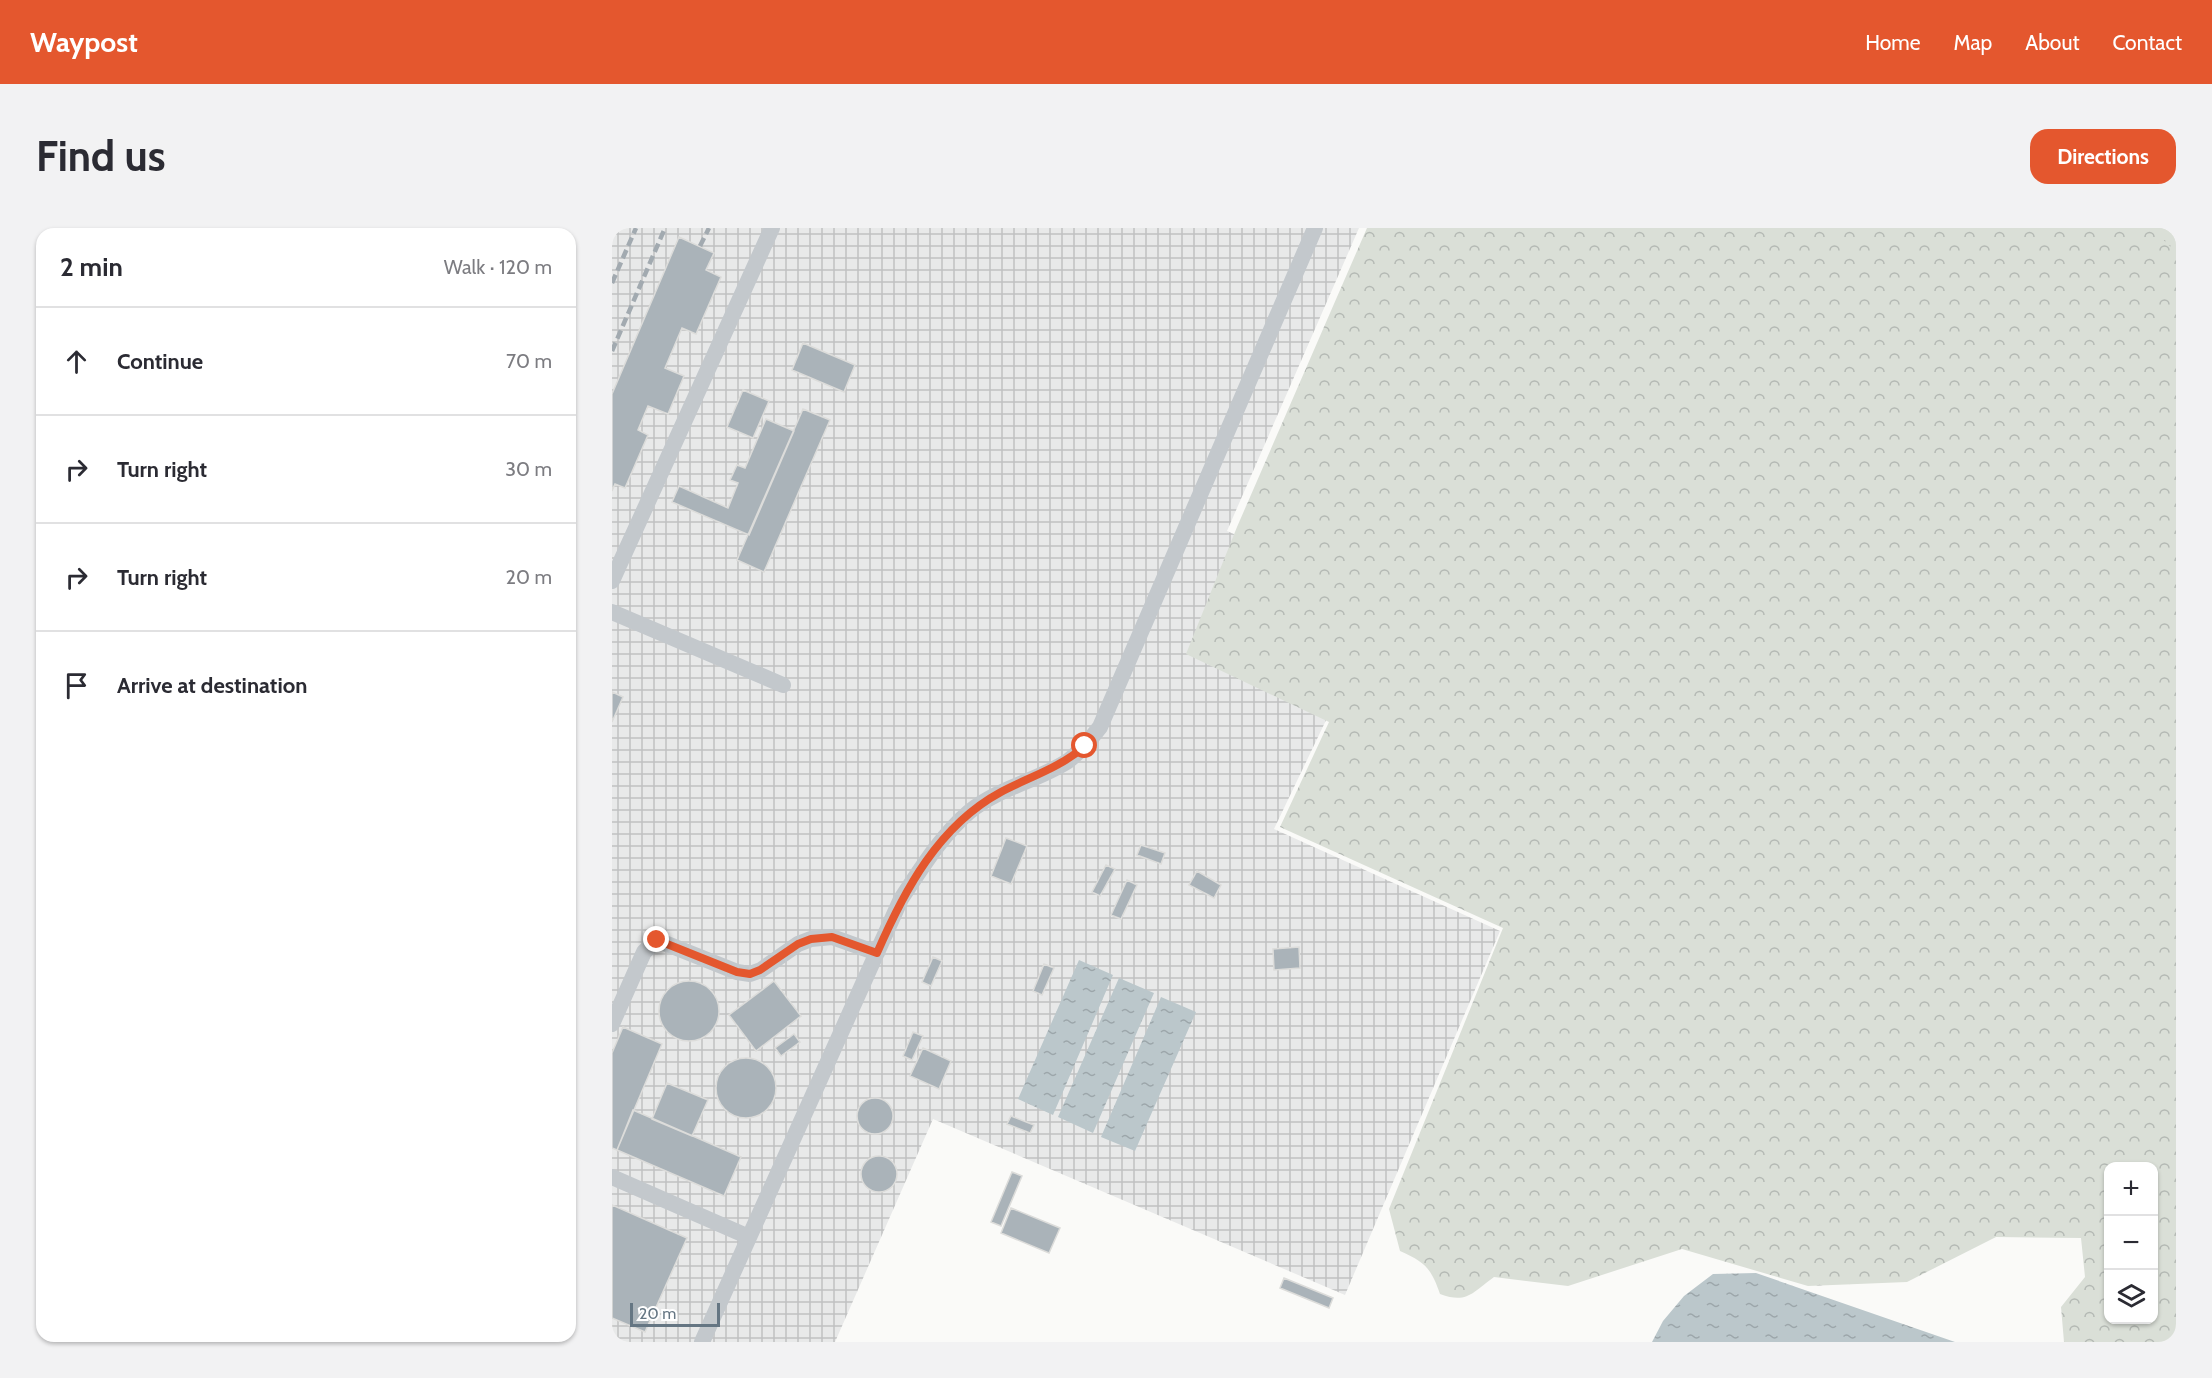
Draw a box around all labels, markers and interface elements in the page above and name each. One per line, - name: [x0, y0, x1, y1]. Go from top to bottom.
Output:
- text: Waypost: [30, 25, 138, 59]
- text: Home: [1865, 30, 1921, 55]
- text: Map: [1954, 30, 1992, 55]
- text: About: [2025, 30, 2079, 55]
- text: Contact: [2112, 30, 2182, 55]
- button: Directions: [2030, 129, 2176, 184]
- text: Find us: [36, 130, 165, 182]
- text: 2 min: [60, 251, 123, 283]
- text: Walk · 120 m: [444, 255, 552, 279]
- icon: ahead: [60, 345, 93, 378]
- text: Continue: [117, 348, 203, 375]
- text: 70 m: [506, 349, 552, 373]
- icon: right: [60, 453, 93, 486]
- text: Turn right: [117, 456, 207, 483]
- text: 30 m: [505, 457, 552, 481]
- icon: right: [60, 561, 93, 594]
- text: Turn right: [117, 564, 207, 591]
- text: 20 m: [506, 565, 552, 589]
- icon: arrive: [60, 669, 93, 702]
- text: Arrive at destination: [117, 672, 307, 699]
- route start: [1071, 732, 1097, 758]
- route end: [643, 926, 669, 952]
- map controls: [2104, 1162, 2158, 1324]
- button: +: [2104, 1162, 2158, 1216]
- button: −: [2104, 1216, 2158, 1270]
- button: layers: [2104, 1270, 2158, 1324]
- scale bar: [630, 1300, 720, 1328]
- text: 20 m: [639, 1304, 676, 1323]

